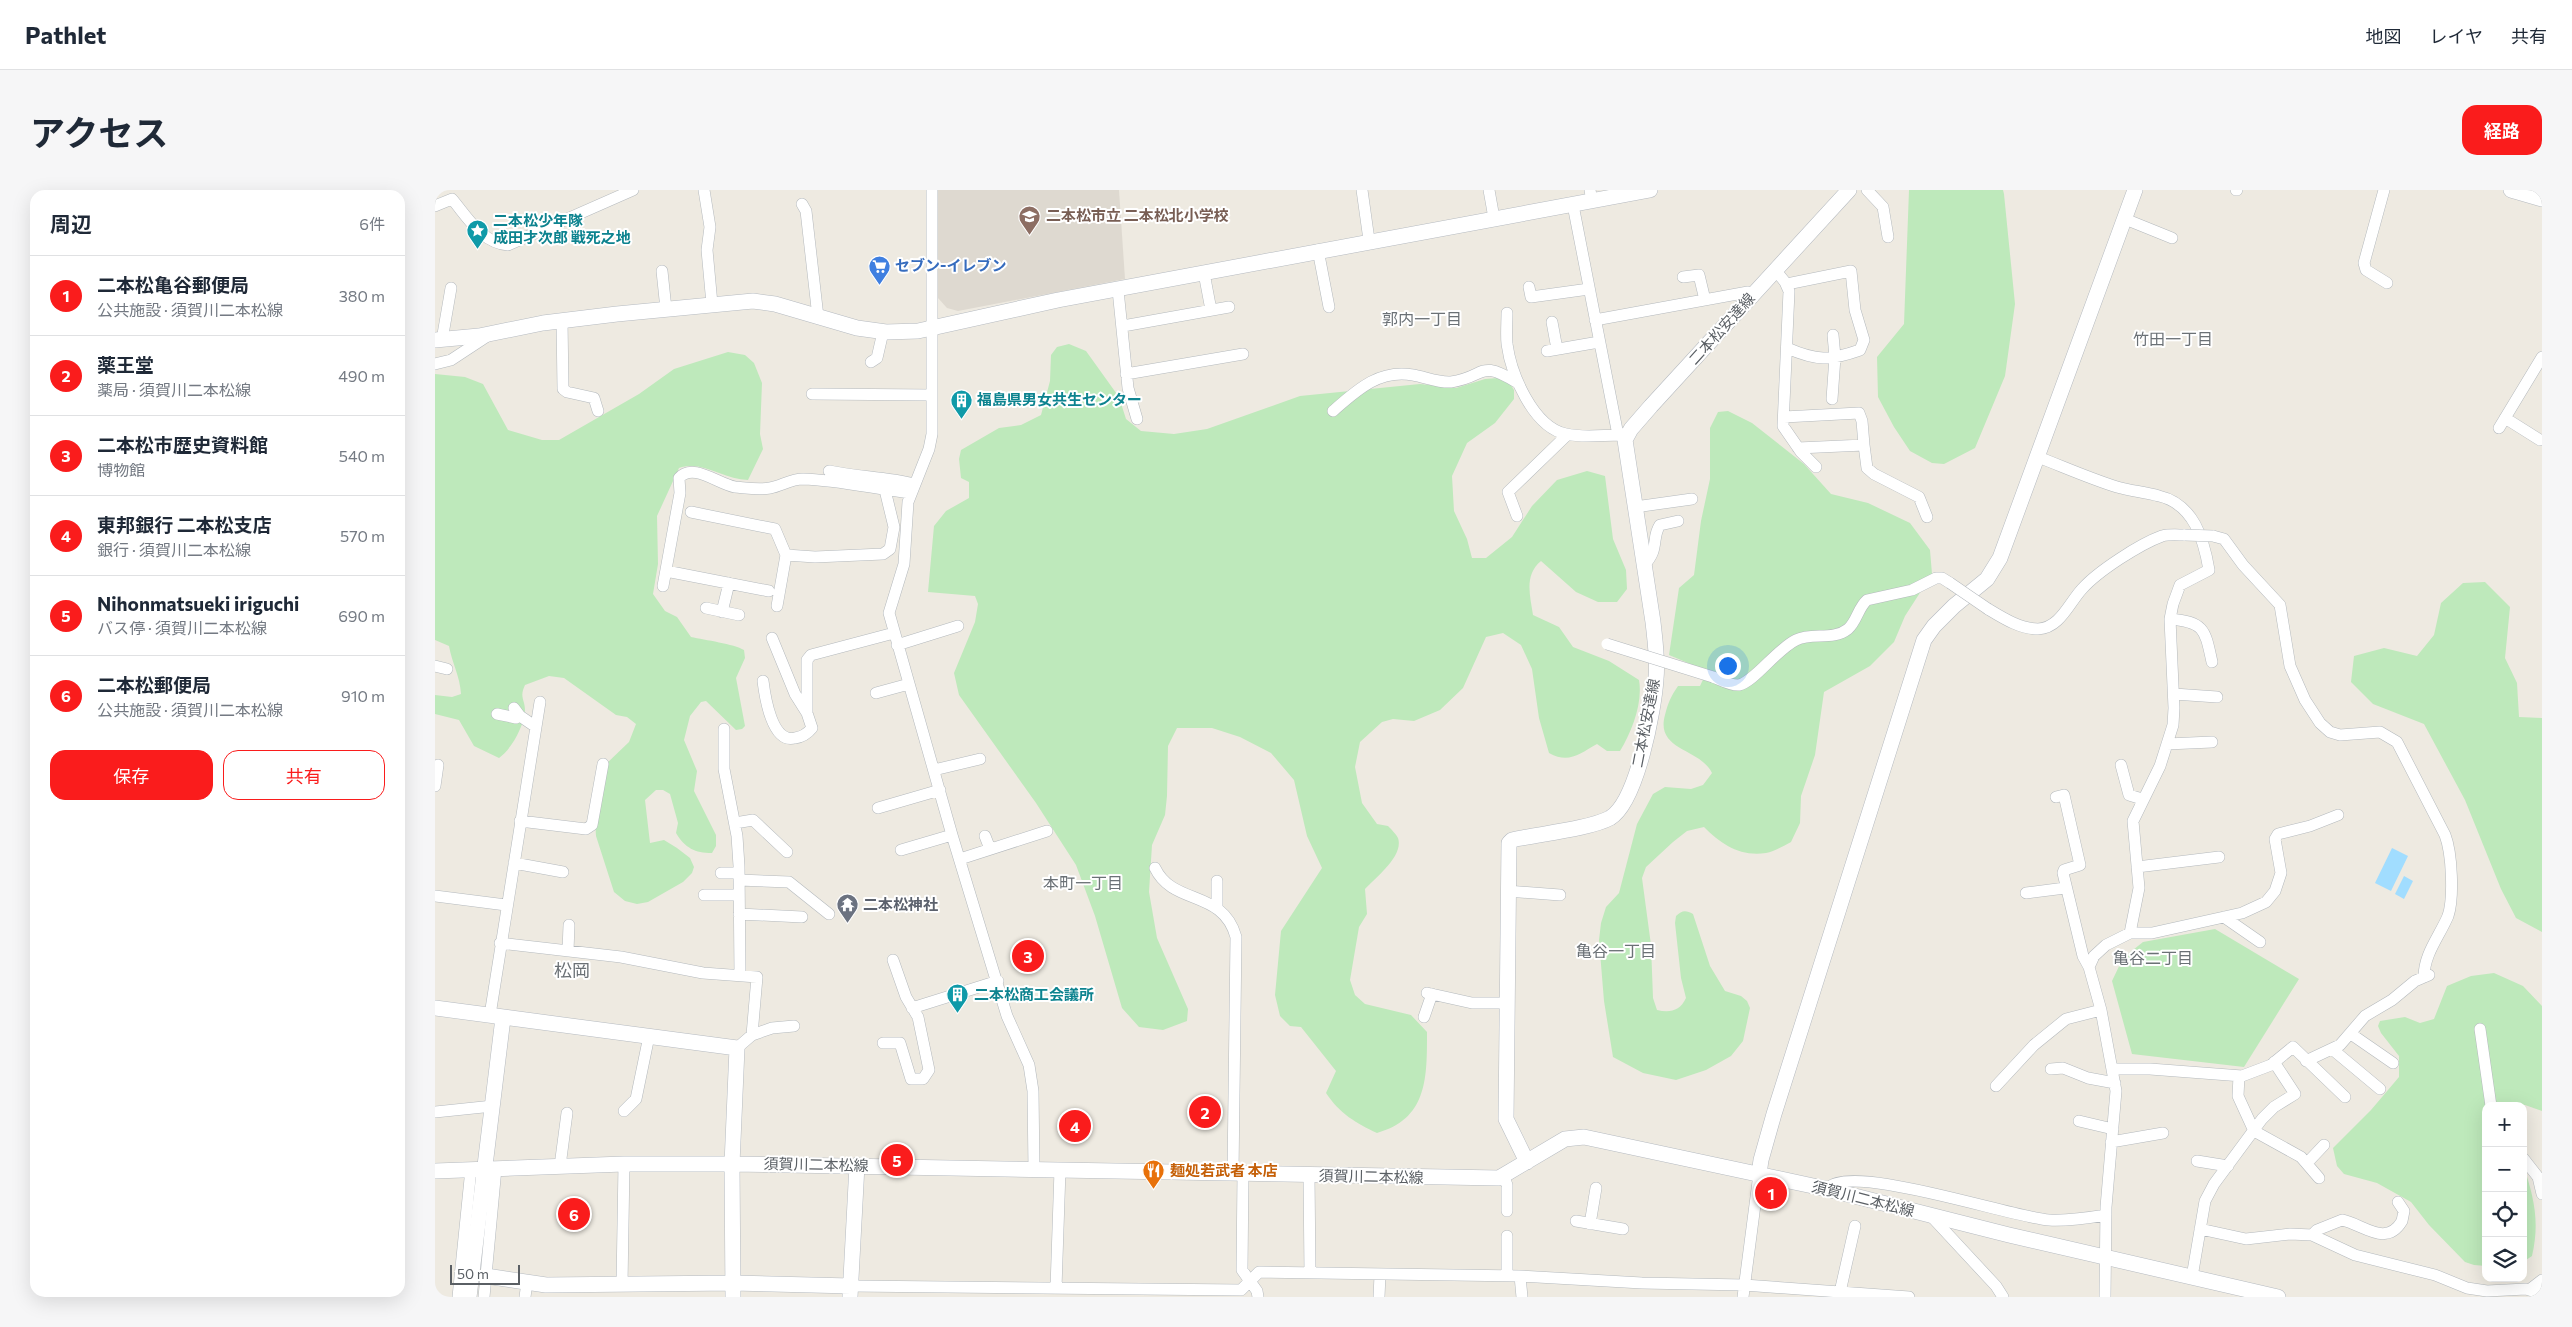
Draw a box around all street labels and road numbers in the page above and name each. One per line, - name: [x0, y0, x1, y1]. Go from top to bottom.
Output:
- street label: 二本松安達線: [1684, 289, 1758, 368]
- street label: 二本松安達線: [1628, 677, 1662, 769]
- street label: 須賀川二本松線: [763, 1154, 869, 1174]
- street label: 須賀川二本松線: [1318, 1166, 1424, 1186]
- street label: 須賀川二本松線: [1810, 1177, 1916, 1219]

